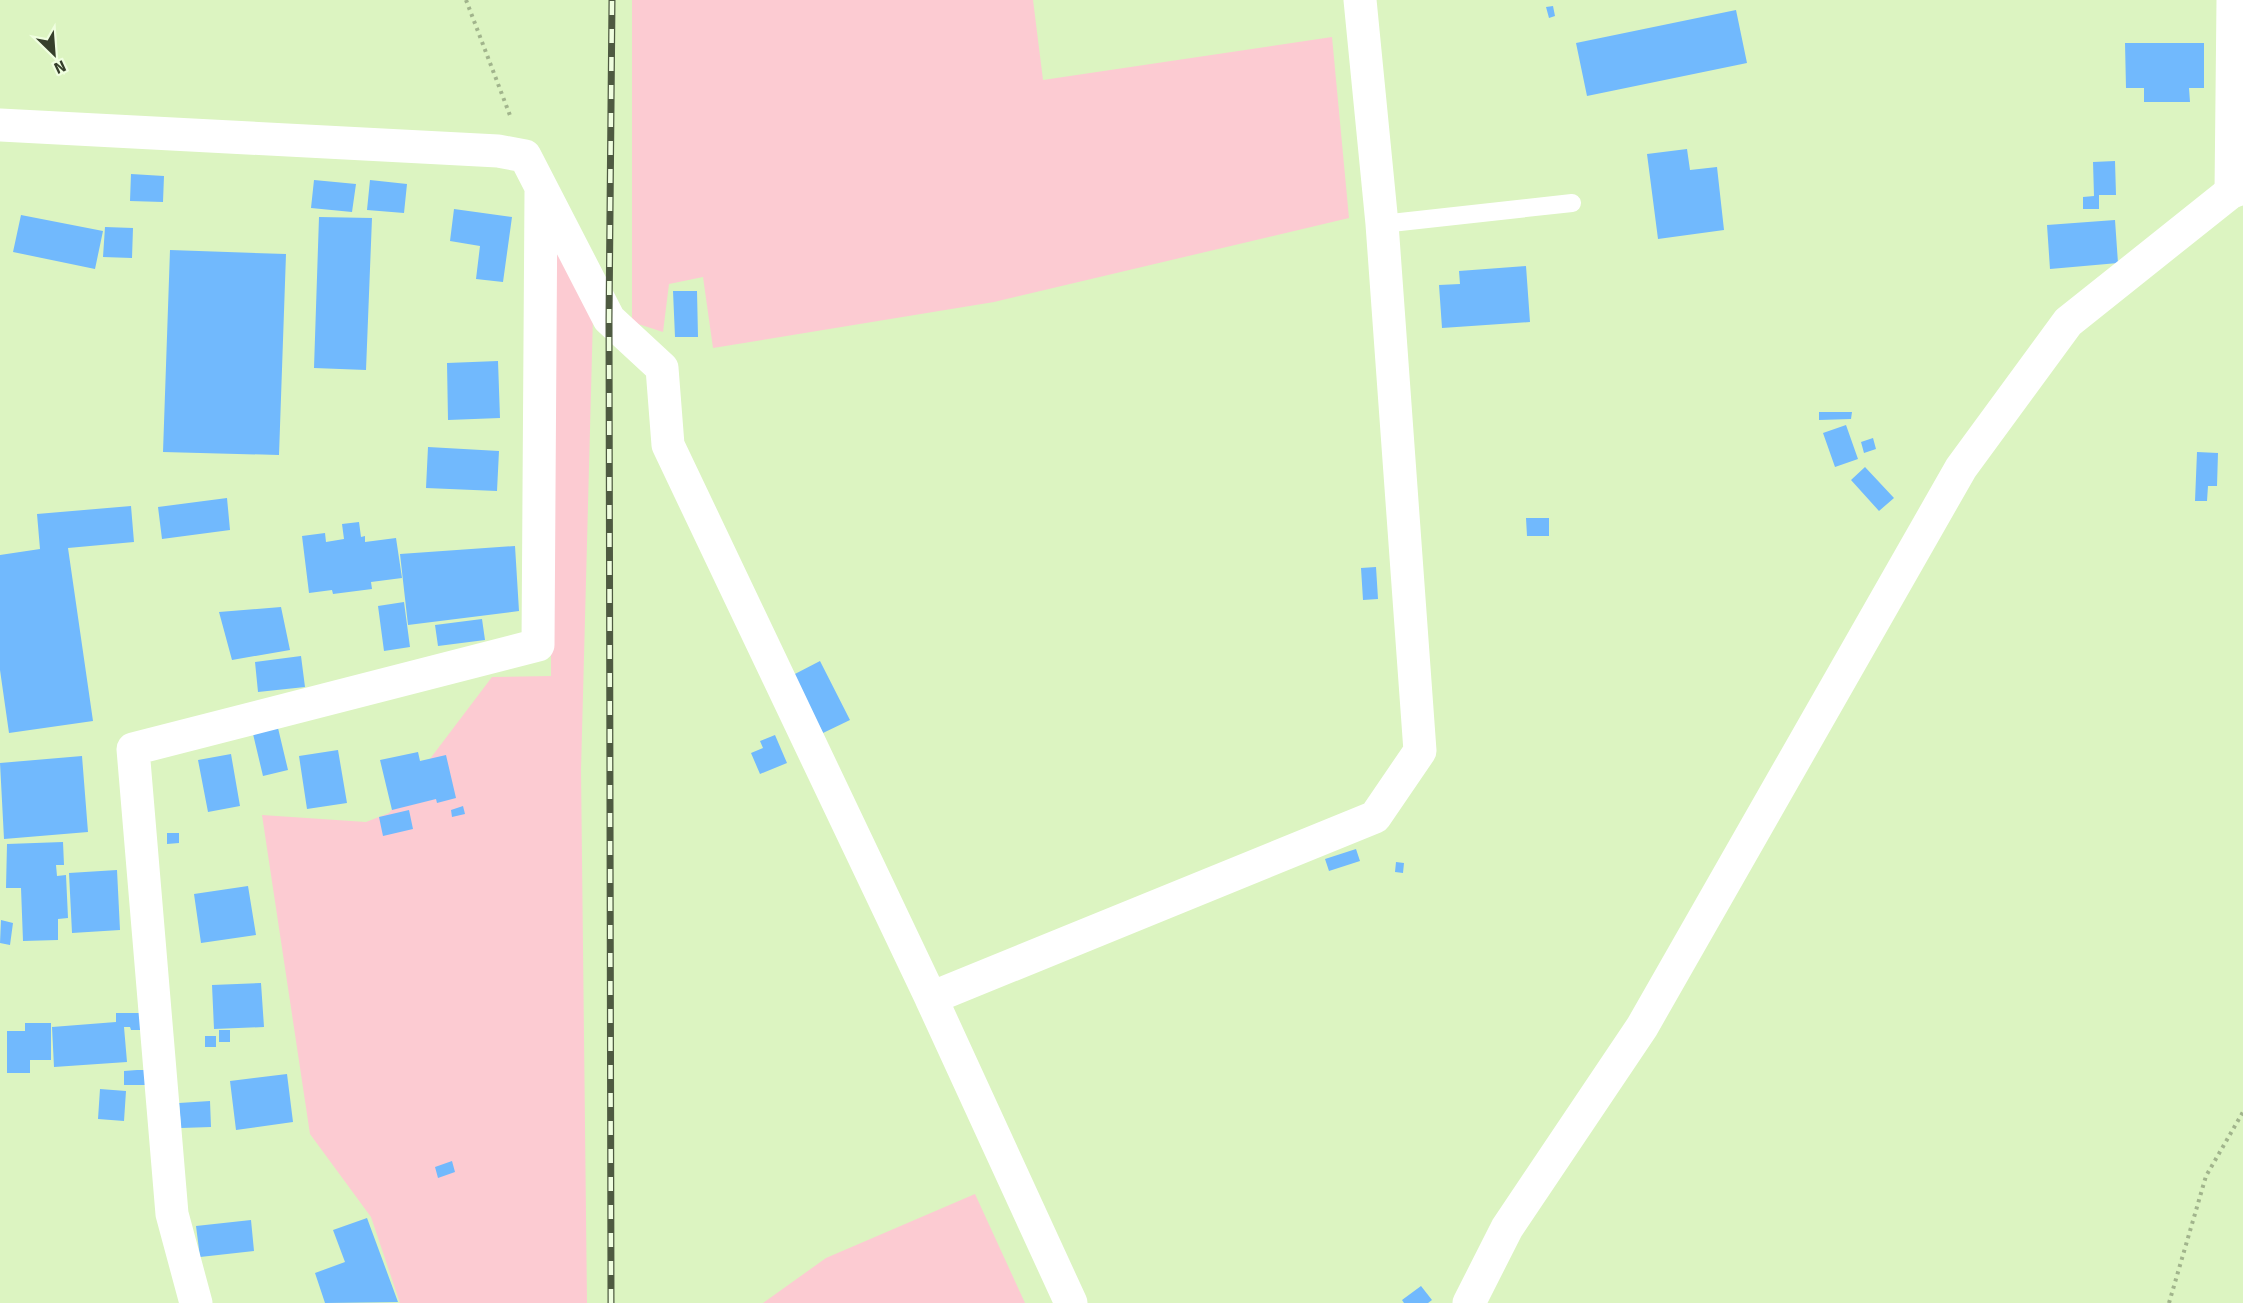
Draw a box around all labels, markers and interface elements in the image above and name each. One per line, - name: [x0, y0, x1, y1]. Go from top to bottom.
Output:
- north arrow: [24, 24, 84, 84]
- text: N: [51, 55, 69, 78]

